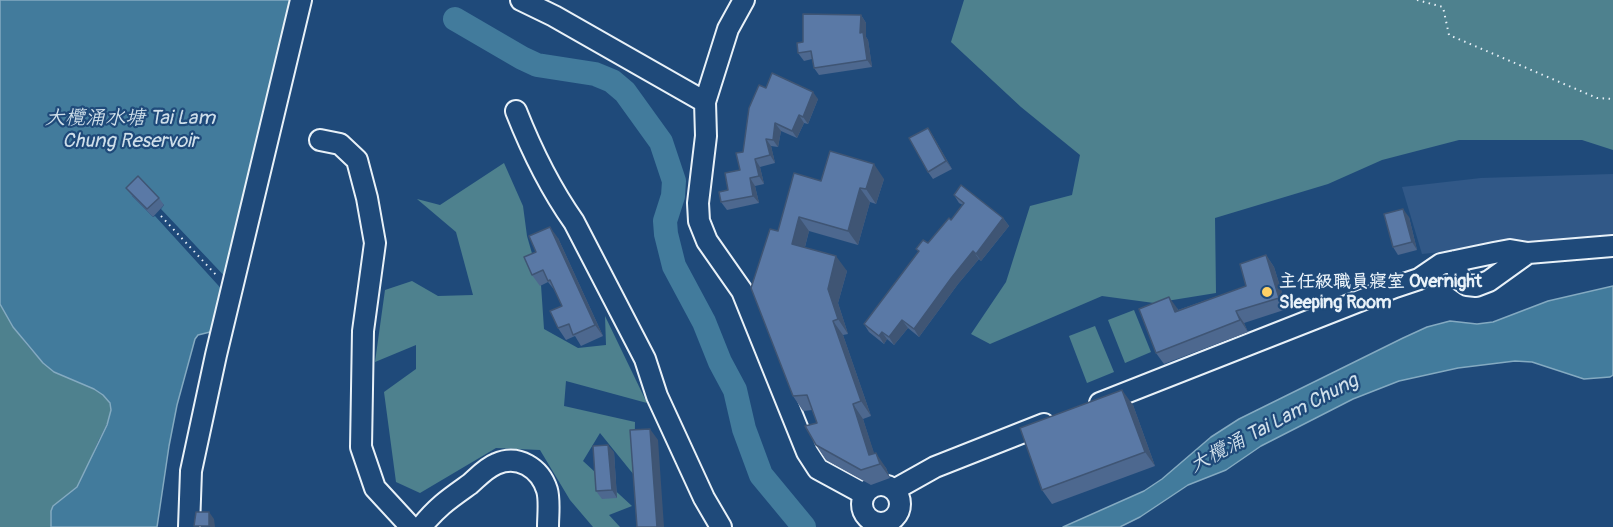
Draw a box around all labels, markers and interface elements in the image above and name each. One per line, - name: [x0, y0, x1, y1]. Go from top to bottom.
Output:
- water label: 大欖涌水塘 Tai Lam Chung Reservoir: [45, 107, 215, 154]
- place label: 主任級職員寢室 Overnight Sleeping Room: [1279, 271, 1482, 314]
- marker: 主任級職員寢室 Overnight Sleeping Room: [1260, 285, 1274, 299]
- water label: 大欖涌 Tai Lam Chung: [1186, 369, 1362, 479]

